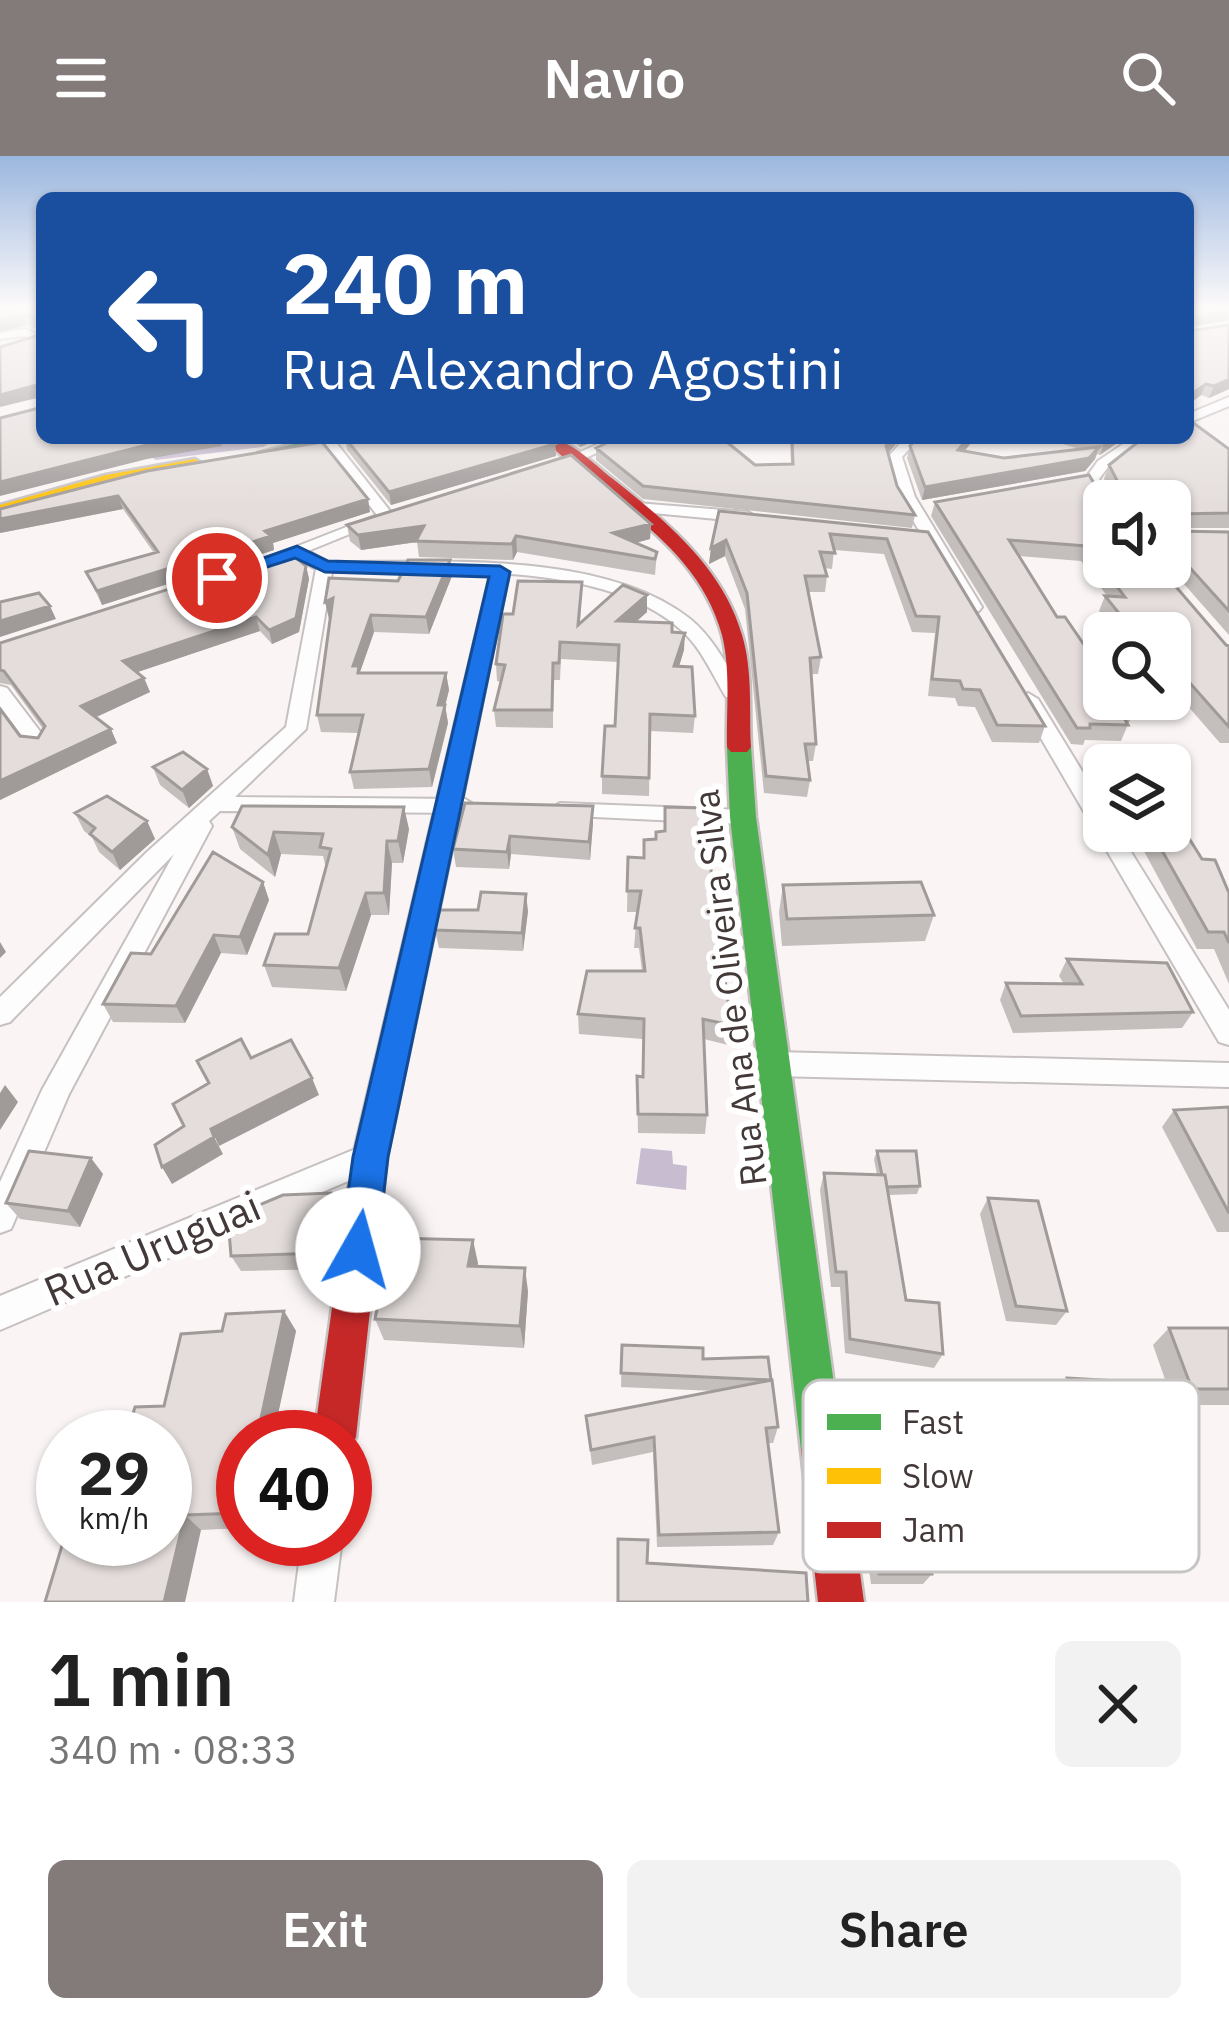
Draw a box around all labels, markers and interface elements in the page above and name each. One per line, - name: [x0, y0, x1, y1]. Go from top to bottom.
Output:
- text: Navio: [543, 43, 686, 113]
- icon: menu: [48, 45, 114, 111]
- icon: search: [1115, 45, 1181, 111]
- text: 240 m: [282, 228, 528, 337]
- icon: left: [84, 240, 240, 396]
- text: Rua Alexandro Agostini: [282, 334, 843, 404]
- map controls: [1083, 480, 1191, 852]
- button: sound: [1083, 480, 1191, 588]
- pin: [166, 527, 268, 629]
- icon: arrive: [184, 545, 250, 611]
- button: search: [1083, 612, 1191, 720]
- button: layers: [1083, 744, 1191, 852]
- street label: Rua Ana de Oliveira Silva: [681, 787, 777, 1189]
- street label: Rua Uruguai: [36, 1178, 268, 1318]
- position arrow: [295, 1187, 421, 1313]
- legend: [803, 1380, 1199, 1572]
- text: Fast: [902, 1400, 964, 1443]
- speed limit sign: 40: [216, 1410, 372, 1566]
- text: 29: [78, 1433, 150, 1512]
- text: Slow: [902, 1454, 974, 1497]
- text: km/h: [79, 1498, 149, 1537]
- text: Jam: [902, 1508, 965, 1551]
- text: 1 min: [48, 1632, 234, 1726]
- button: close: [1055, 1641, 1181, 1767]
- text: 340 m · 08:33: [48, 1724, 298, 1775]
- button: Exit: [48, 1860, 603, 1998]
- button: Share: [627, 1860, 1181, 1998]

